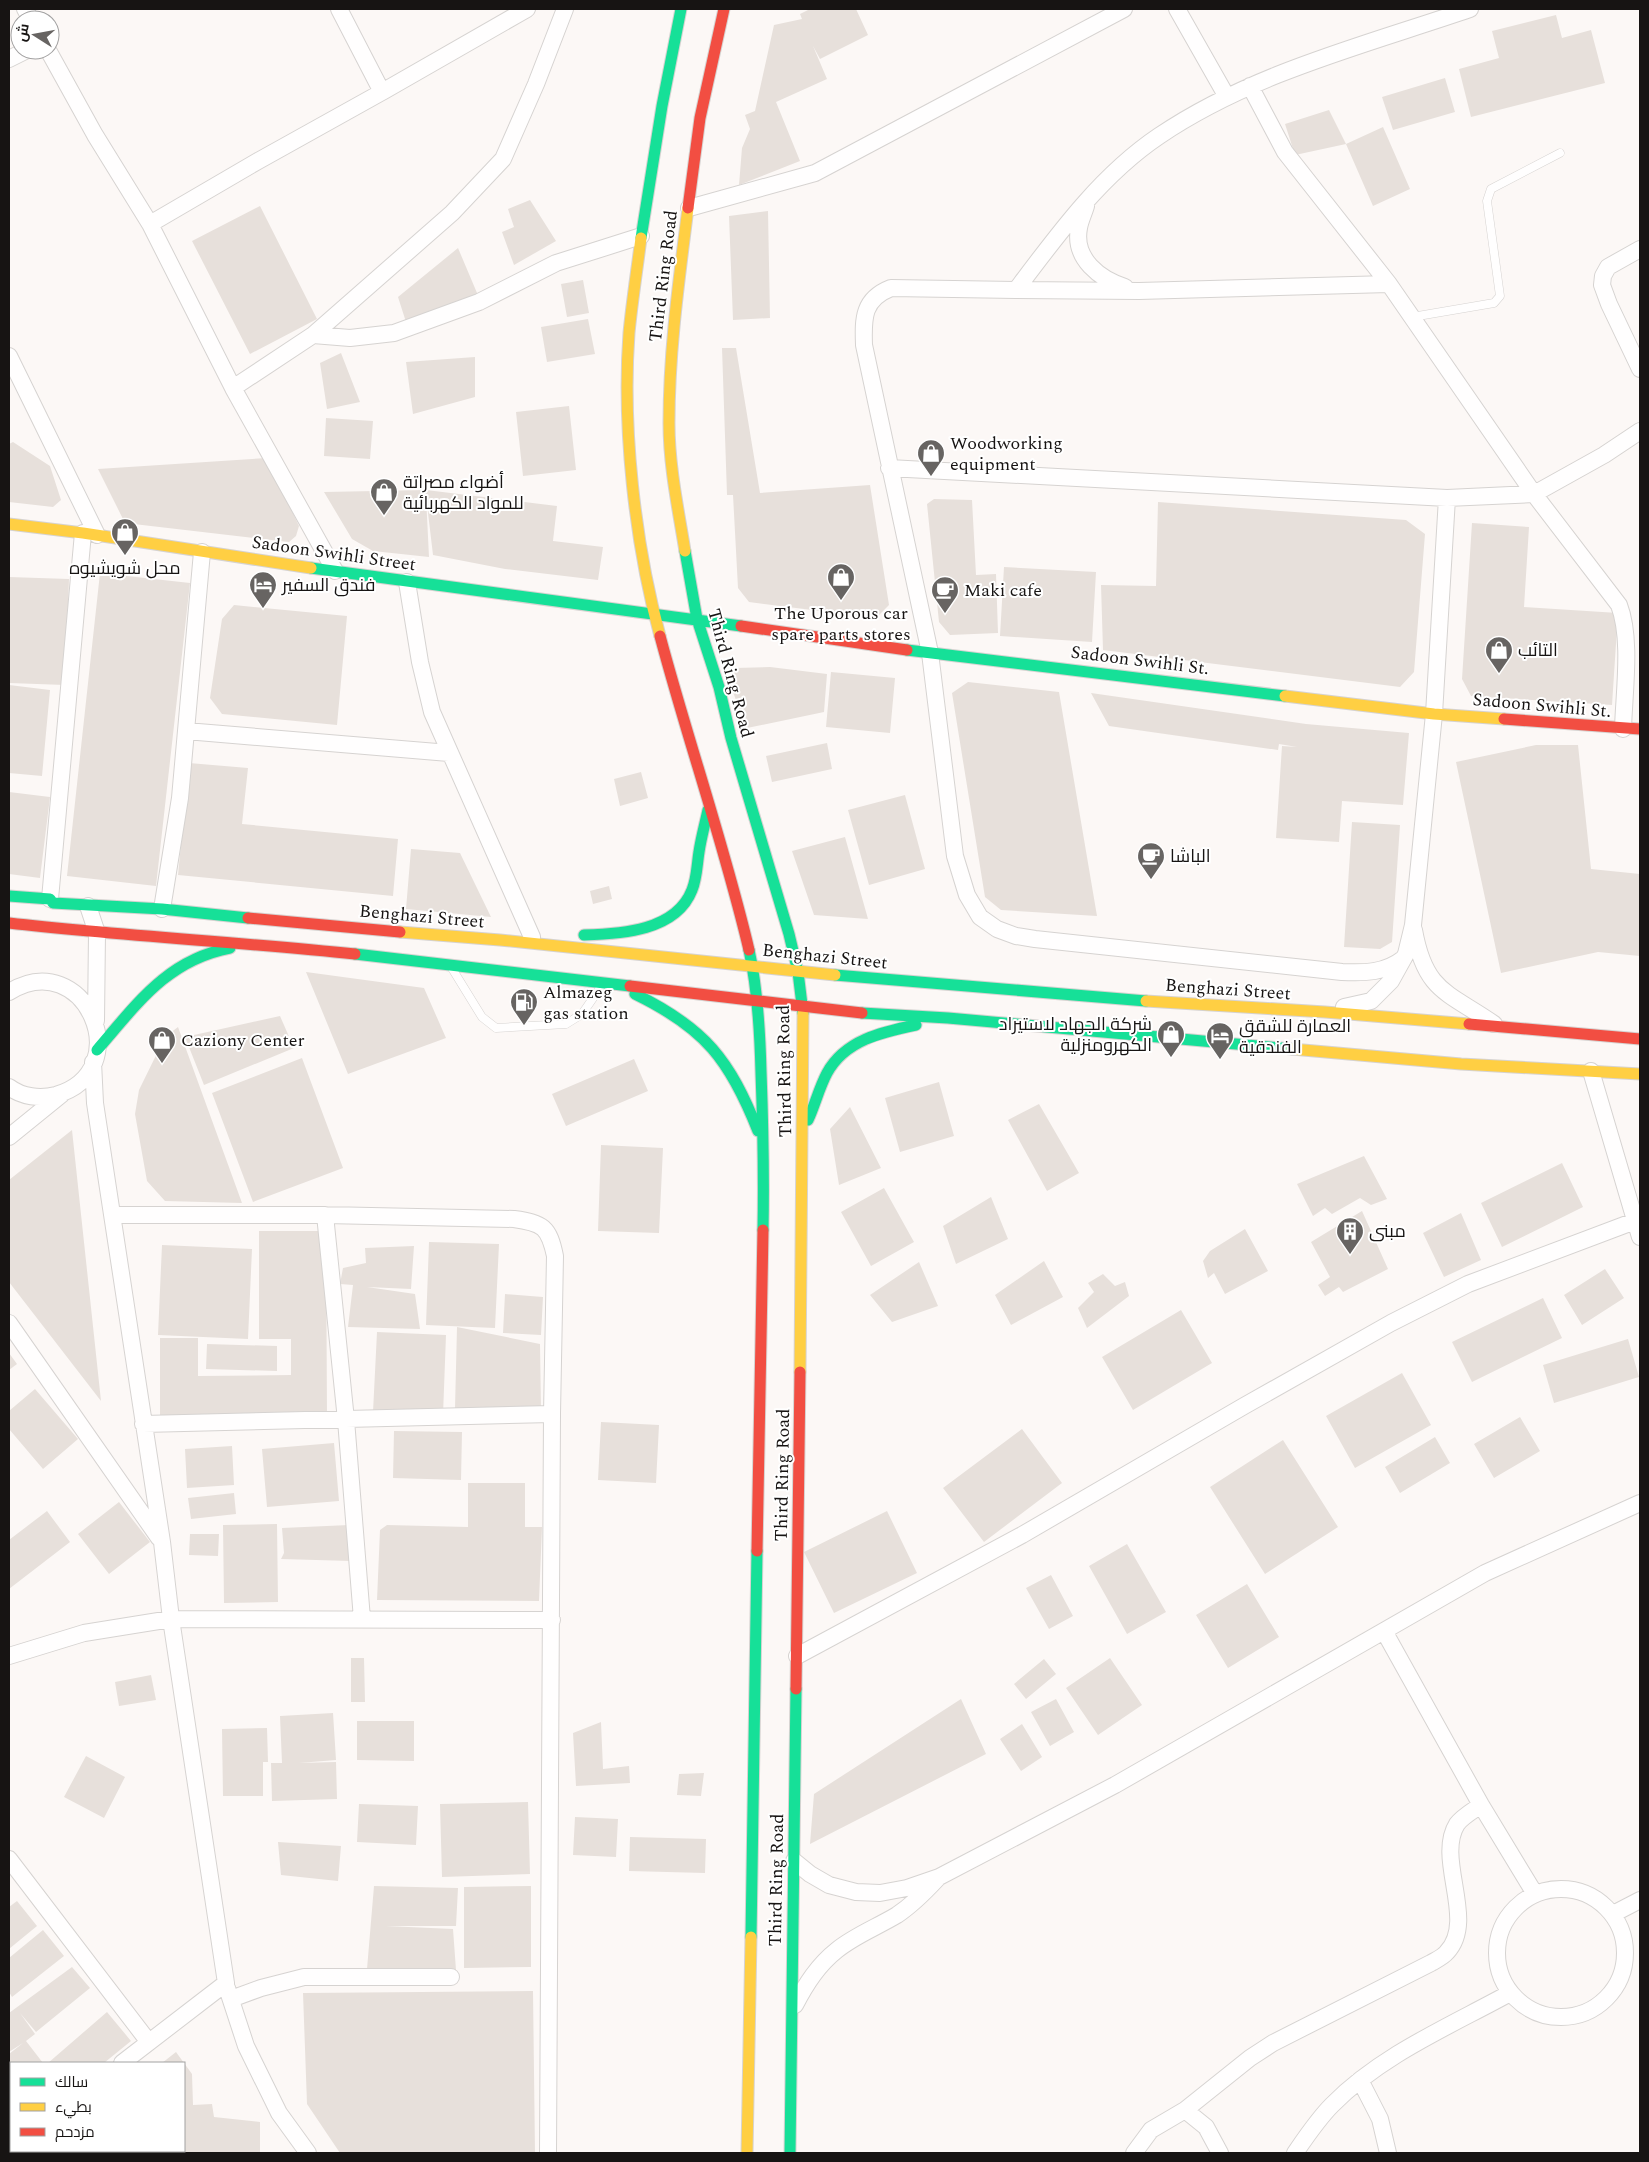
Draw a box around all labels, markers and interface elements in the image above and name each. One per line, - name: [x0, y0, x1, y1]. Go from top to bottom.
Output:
- north arrow: [10, 10, 60, 60]
- text: ش: [11, 22, 35, 43]
- street label: Third Ring Road: [642, 209, 685, 344]
- place label: Woodworking equipment: [950, 430, 1063, 478]
- shop icon: Woodworking equipment: [916, 438, 946, 477]
- place label: أضواء مصراتة للمواد الكهربائية: [403, 469, 524, 517]
- shop icon: أضواء مصراتة للمواد الكهربائية: [369, 477, 399, 516]
- shop icon: محل شويشيوه: [110, 517, 140, 556]
- street label: Sadoon Swihli Street: [250, 529, 418, 578]
- place label: محل شويشيوه: [69, 555, 181, 582]
- shop icon: The Uporous car spare parts stores: [826, 562, 856, 601]
- hotel icon: فندق السفير: [248, 570, 278, 609]
- place label: فندق السفير: [281, 572, 375, 599]
- cafe icon: Maki cafe: [930, 575, 960, 614]
- place label: Maki cafe: [964, 577, 1042, 604]
- place label: The Uporous car spare parts stores: [771, 600, 911, 648]
- street label: Third Ring Road: [700, 606, 761, 741]
- shop icon: التائب: [1484, 635, 1514, 674]
- place label: التائب: [1518, 637, 1558, 664]
- street label: Sadoon Swihli St.: [1069, 639, 1211, 682]
- street label: Sadoon Swihli St.: [1472, 686, 1612, 725]
- cafe icon: الباشا: [1136, 841, 1166, 880]
- place label: الباشا: [1170, 843, 1211, 870]
- street label: Benghazi Street: [358, 898, 486, 935]
- street label: Benghazi Street: [761, 936, 889, 976]
- street label: Benghazi Street: [1164, 972, 1292, 1007]
- place label: Almazeg gas station: [543, 979, 629, 1027]
- fuel station icon: Almazeg gas station: [509, 987, 539, 1026]
- street label: Third Ring Road: [770, 1004, 799, 1138]
- place label: شركة الجهاد لاستيراد الكهرومنزلية: [999, 1011, 1152, 1059]
- place label: العمارة للشقق الفندقية: [1239, 1013, 1351, 1061]
- shop icon: شركة الجهاد لاستيراد الكهرومنزلية: [1156, 1019, 1186, 1058]
- hotel icon: العمارة للشقق الفندقية: [1205, 1021, 1235, 1060]
- shop icon: Caziony Center: [147, 1025, 177, 1064]
- place label: Caziony Center: [181, 1027, 305, 1054]
- building icon: مبنى: [1335, 1216, 1365, 1255]
- place label: مبنى: [1369, 1218, 1406, 1245]
- street label: Third Ring Road: [768, 1408, 797, 1542]
- street label: Third Ring Road: [762, 1813, 791, 1947]
- legend: [10, 2062, 185, 2152]
- text: سالك: [55, 2071, 88, 2094]
- text: بطيء: [55, 2096, 92, 2119]
- text: مزدحم: [55, 2121, 95, 2144]

